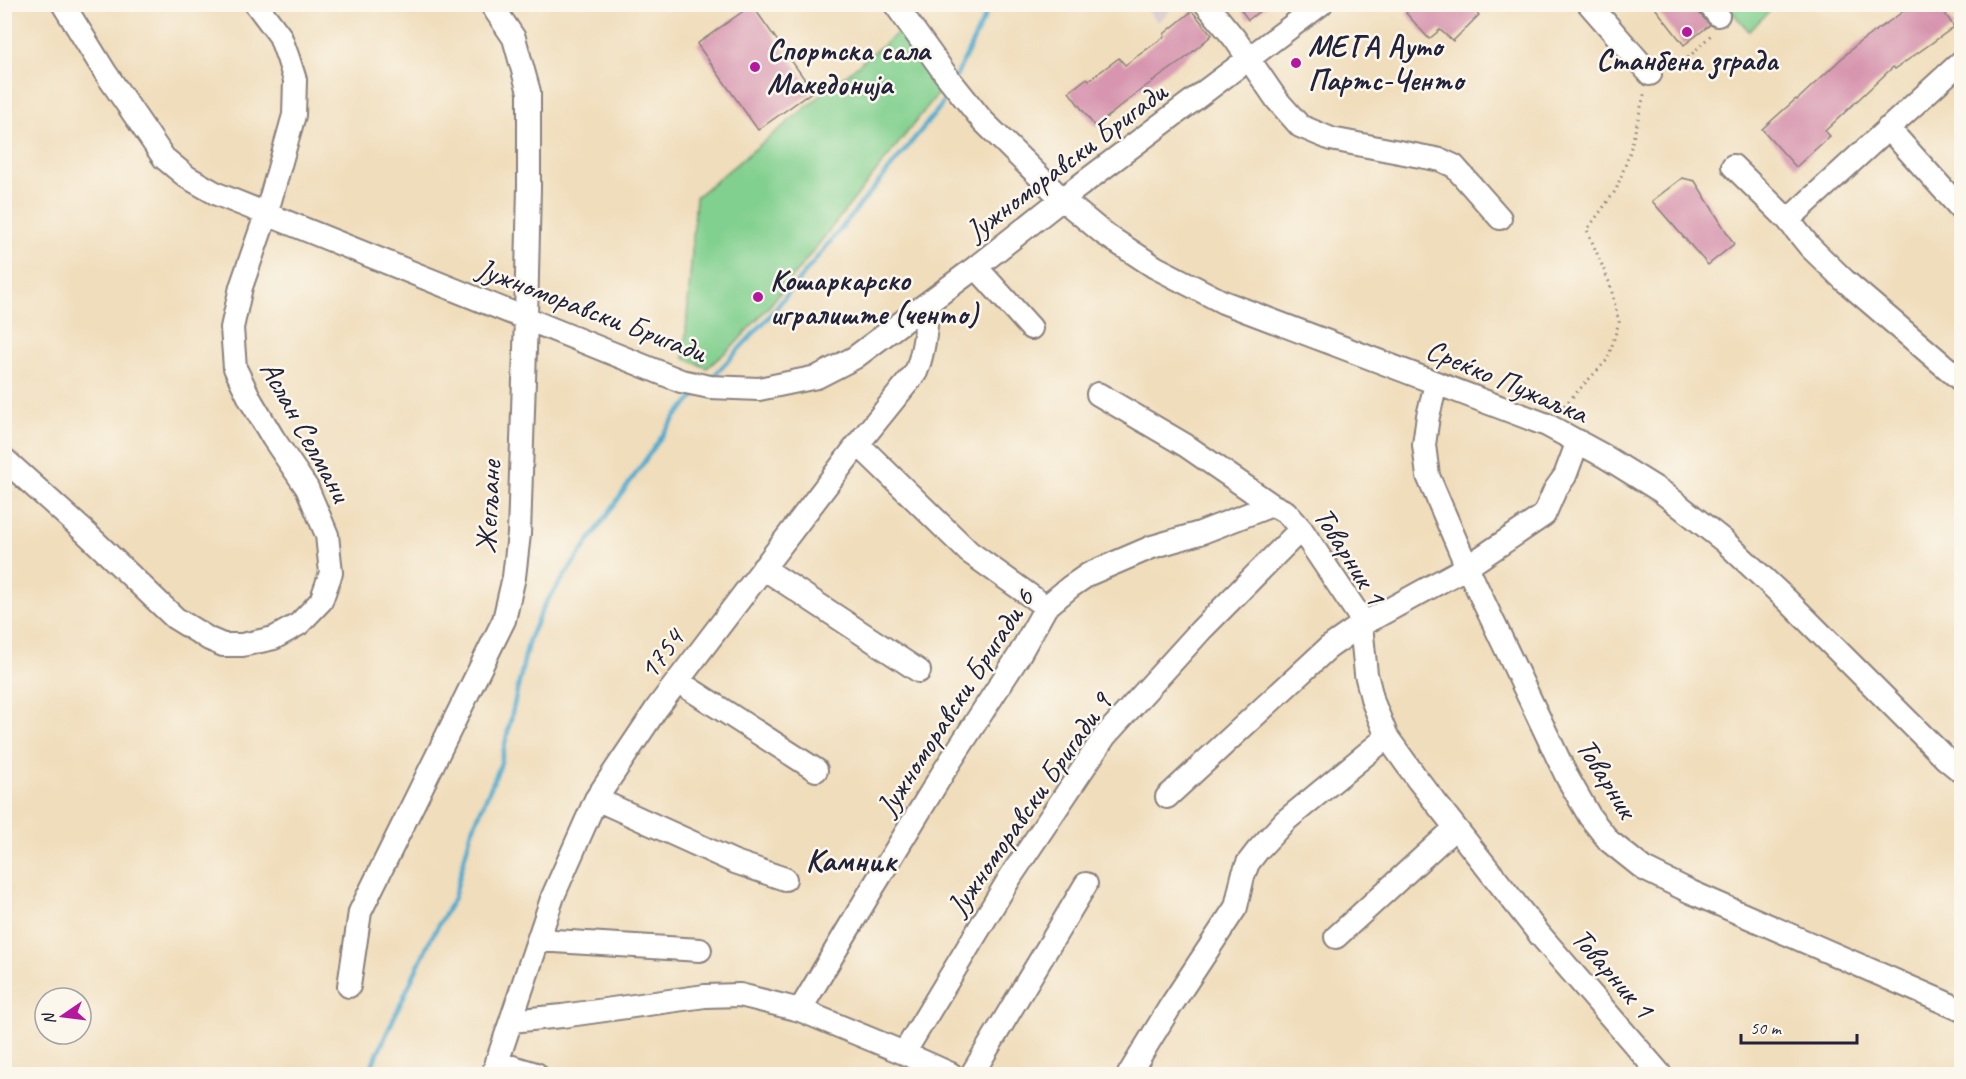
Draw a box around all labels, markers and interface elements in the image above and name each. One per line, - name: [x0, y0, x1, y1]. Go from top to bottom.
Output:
- marker: Станбена зграда: [1680, 25, 1694, 39]
- place label: МЕГА Ауто Партс-Ченто: [1308, 27, 1467, 99]
- place label: Спортска сала Македонија: [767, 31, 932, 103]
- place label: Станбена зграда: [1596, 41, 1780, 80]
- marker: МЕГА Ауто Партс-Ченто: [1289, 56, 1303, 70]
- marker: Спортска сала Македонија: [748, 60, 762, 74]
- street label: Јужноморавски Бригади: [956, 72, 1176, 250]
- street label: Јужноморавски Бригади: [470, 248, 714, 372]
- place label: Кошаркарско игралиште (ченто): [770, 261, 980, 333]
- marker: Кошаркарско игралиште (ченто): [751, 290, 765, 304]
- street label: Среќко Пужаљка: [1421, 330, 1595, 433]
- street label: Аслан Селмани: [252, 354, 361, 510]
- street label: Жегљане: [467, 457, 510, 555]
- street label: Товарник 1: [1305, 500, 1396, 613]
- street label: Јужноморавски Бригади 6: [866, 580, 1043, 824]
- street label: 1754: [630, 619, 694, 687]
- street label: Јужноморавски Бригади 9: [937, 683, 1121, 924]
- street label: Товарник: [1568, 731, 1648, 828]
- district label: Камник: [806, 840, 898, 881]
- street label: Товарник 1: [1563, 920, 1664, 1027]
- north arrow: [33, 986, 93, 1046]
- scale bar: [1741, 1007, 1856, 1045]
- text: N: [38, 1009, 60, 1027]
- text: 50 m: [1750, 1017, 1783, 1039]

